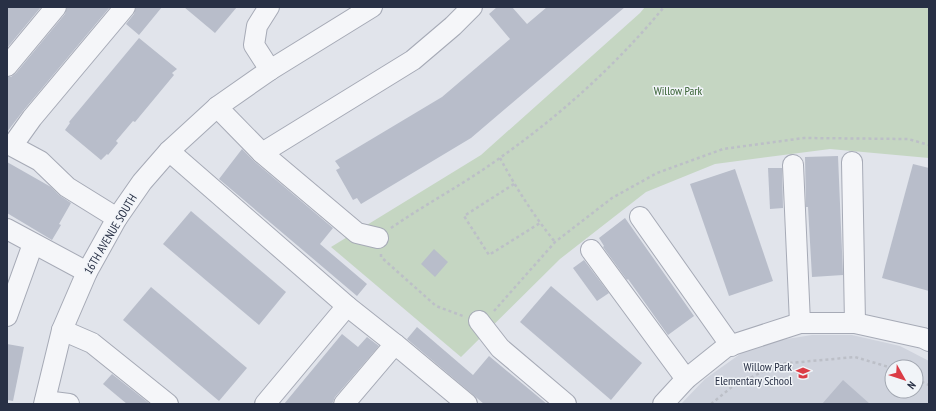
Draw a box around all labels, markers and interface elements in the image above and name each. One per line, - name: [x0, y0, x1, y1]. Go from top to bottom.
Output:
- park label: Willow Park: [654, 83, 703, 98]
- street label: 16TH AVENUE SOUTH: [80, 191, 140, 277]
- place label: Willow Park Elementary School: [715, 359, 792, 388]
- north arrow: [884, 359, 924, 399]
- school or university icon: Willow Park Elementary School: [795, 365, 811, 381]
- text: N: [904, 379, 919, 392]

